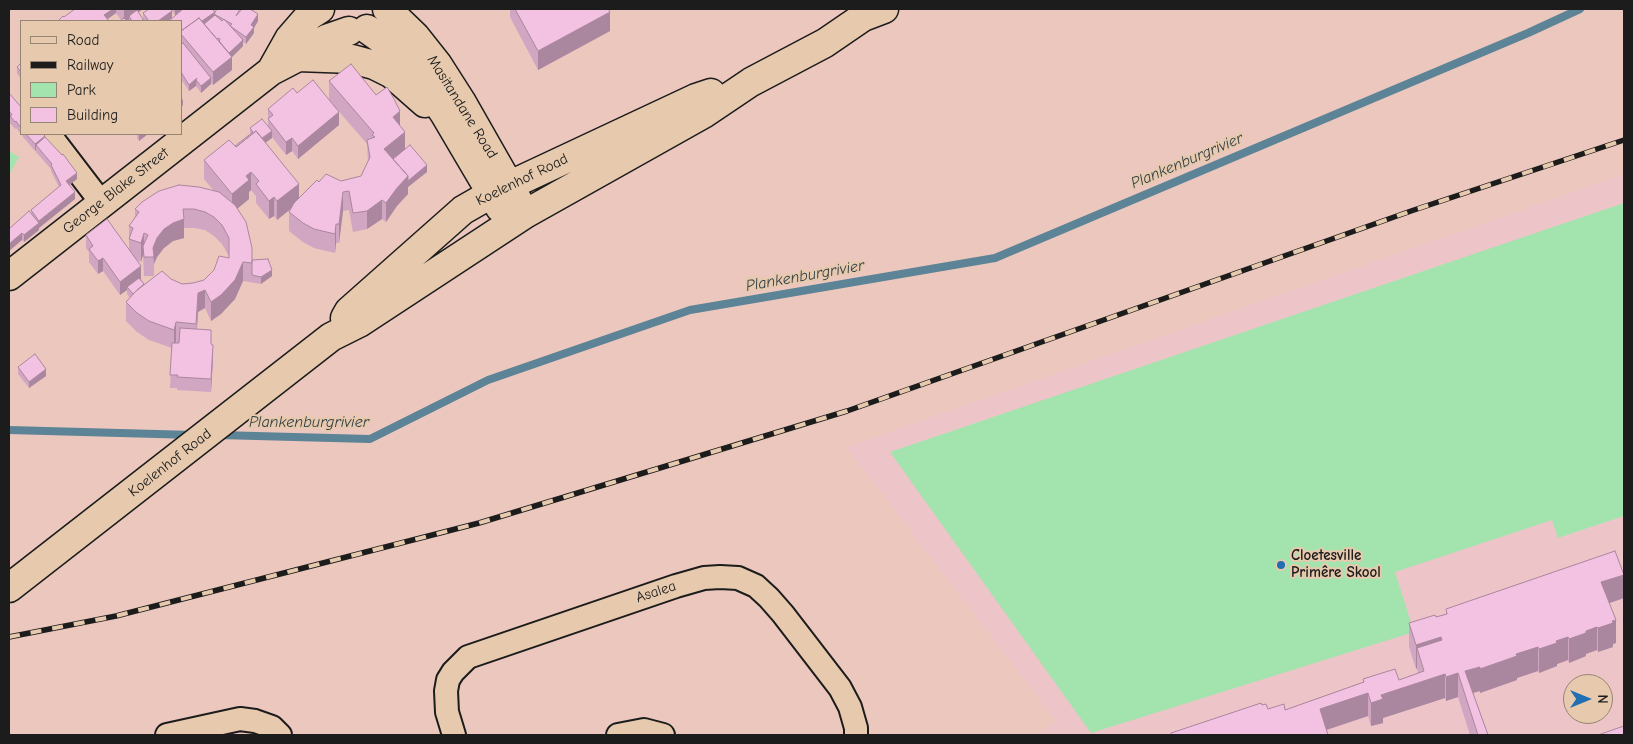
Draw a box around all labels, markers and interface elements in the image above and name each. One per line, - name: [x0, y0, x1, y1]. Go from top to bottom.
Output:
- legend: [20, 20, 182, 135]
- text: Road: [67, 31, 99, 49]
- street label: Masitandane Road: [423, 52, 501, 162]
- text: Railway: [67, 56, 113, 74]
- text: Park: [67, 81, 96, 99]
- text: Building: [67, 106, 118, 124]
- water label: Plankenburgrivier: [1128, 129, 1246, 193]
- street label: George Blake Street: [59, 144, 173, 238]
- street label: Koelenhof Road: [473, 150, 571, 210]
- water label: Plankenburgrivier: [744, 256, 866, 296]
- water label: Plankenburgrivier: [249, 412, 369, 432]
- street label: Koelenhof Road: [125, 425, 215, 501]
- place label: Cloetesville Primêre Skool: [1291, 547, 1381, 582]
- marker: Cloetesville Primêre Skool: [1275, 559, 1287, 571]
- street label: Asalea: [634, 577, 678, 607]
- north arrow: [1563, 674, 1613, 724]
- text: N: [1594, 694, 1611, 704]

